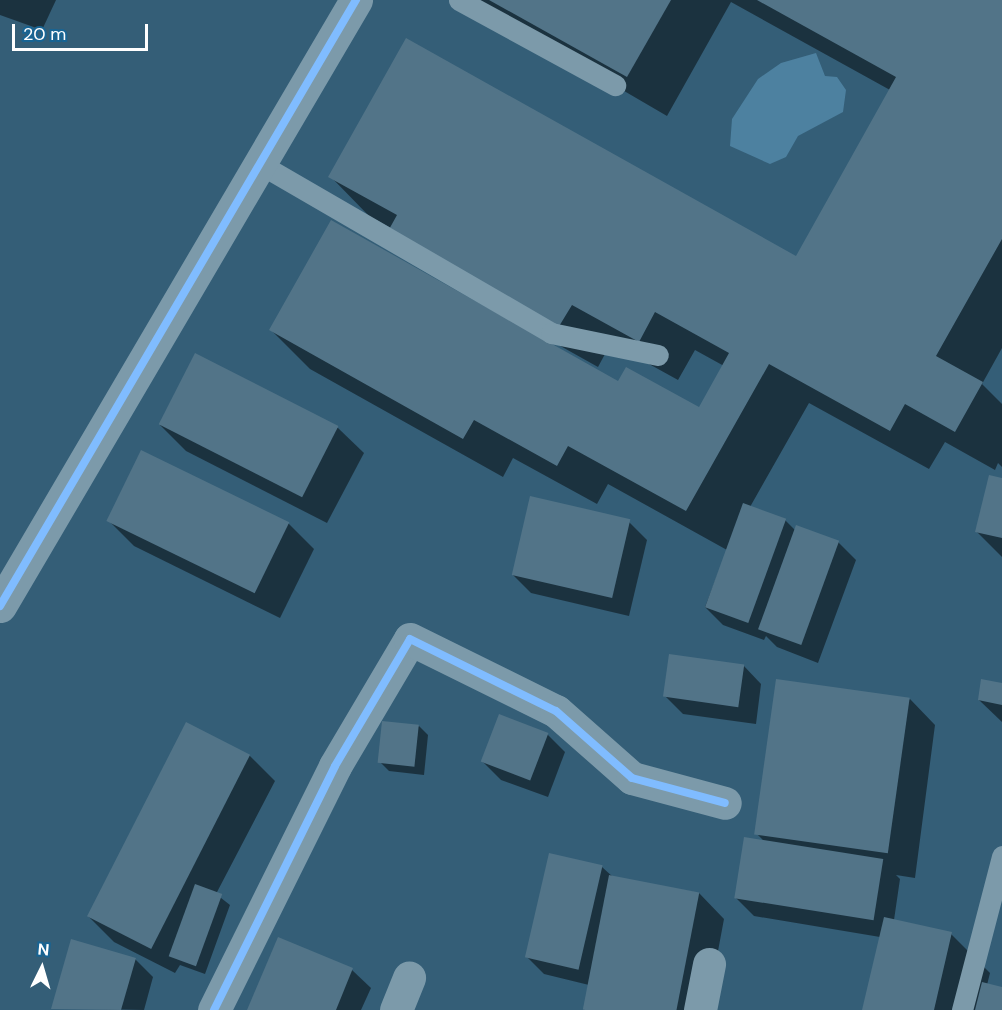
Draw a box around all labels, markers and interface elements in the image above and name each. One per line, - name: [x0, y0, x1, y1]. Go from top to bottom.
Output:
- scale bar: [15, 12, 152, 50]
- text: 20 m: [23, 22, 66, 46]
- north arrow: [12, 938, 72, 998]
- text: N: [37, 939, 50, 961]

